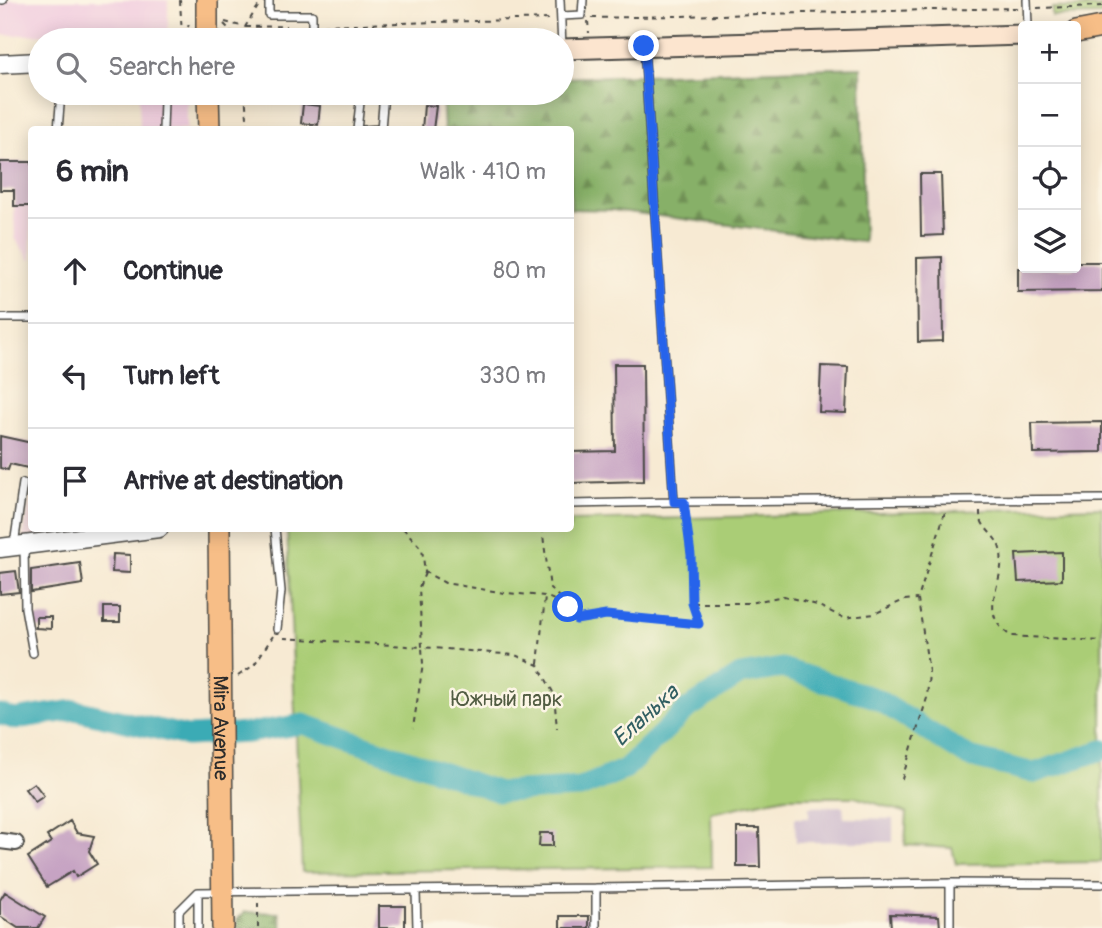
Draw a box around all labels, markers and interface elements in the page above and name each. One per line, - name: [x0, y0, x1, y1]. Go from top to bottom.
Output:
- map controls: [1018, 21, 1081, 273]
- button: +: [1018, 21, 1081, 84]
- search box: [28, 28, 574, 105]
- route end: [628, 30, 659, 61]
- icon: search: [52, 48, 90, 86]
- text: Search here: [108, 51, 235, 83]
- button: −: [1018, 84, 1081, 147]
- button: locate: [1018, 147, 1081, 210]
- text: 6 min: [56, 153, 129, 190]
- text: Walk · 410 m: [420, 157, 546, 186]
- button: layers: [1018, 210, 1081, 273]
- icon: ahead: [56, 252, 94, 290]
- text: Continue: [123, 255, 223, 287]
- text: 80 m: [493, 256, 546, 285]
- icon: left: [56, 357, 94, 395]
- text: Turn left: [123, 360, 219, 392]
- text: 330 m: [479, 361, 546, 390]
- icon: arrive: [56, 462, 94, 500]
- text: Arrive at destination: [123, 465, 343, 497]
- route start: [552, 591, 583, 622]
- street label: Mira Avenue: [206, 675, 235, 781]
- water label: Еланька: [606, 677, 685, 753]
- park label: Южный парк: [451, 686, 563, 713]

